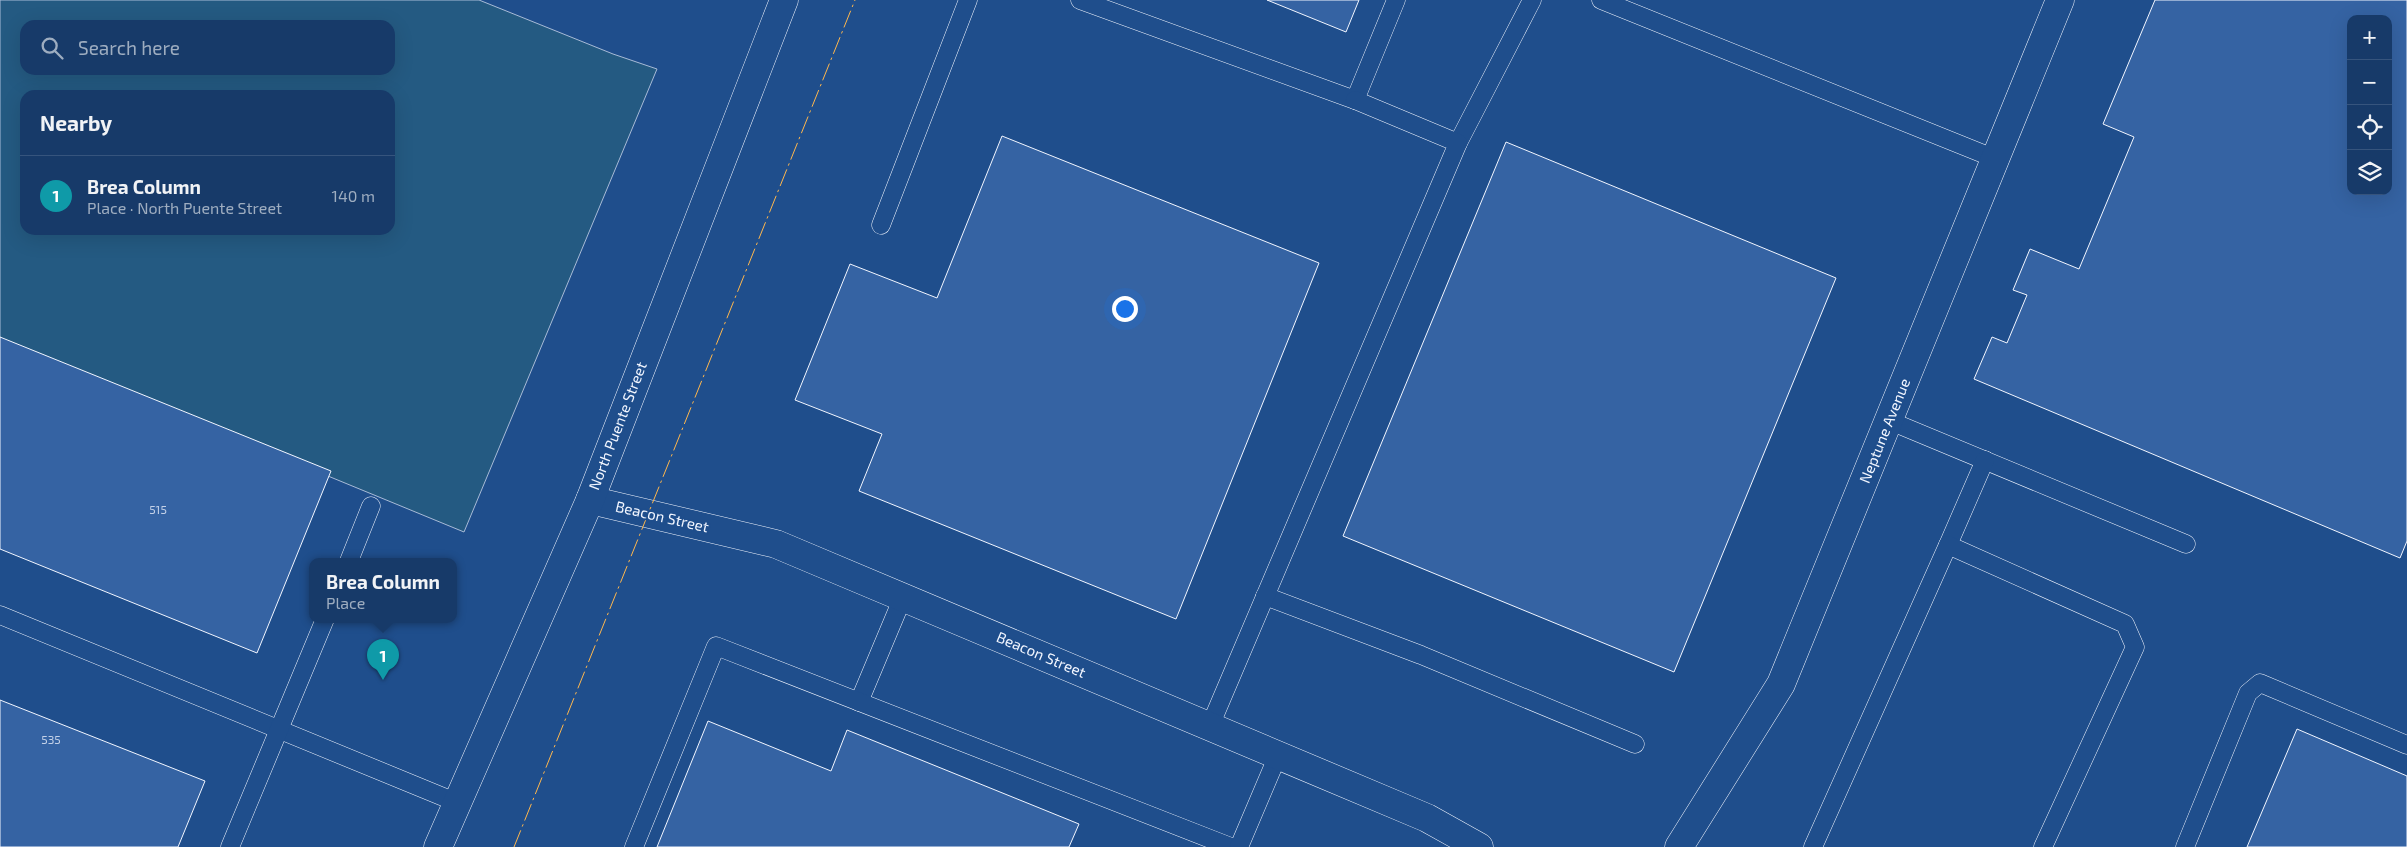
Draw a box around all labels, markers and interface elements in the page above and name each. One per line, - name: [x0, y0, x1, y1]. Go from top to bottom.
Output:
- map controls: [2347, 15, 2392, 195]
- button: +: [2347, 15, 2392, 60]
- search box: [20, 20, 395, 75]
- icon: search: [38, 34, 66, 62]
- text: Search here: [78, 36, 180, 59]
- button: −: [2347, 60, 2392, 105]
- button: locate: [2347, 105, 2392, 150]
- text: Nearby: [40, 110, 112, 135]
- button: layers: [2347, 150, 2392, 195]
- text: Brea Column: [87, 175, 201, 198]
- text: 1: [53, 186, 59, 205]
- text: 140 m: [332, 186, 375, 205]
- text: Place · North Puente Street: [87, 198, 282, 217]
- your location: [1112, 296, 1138, 322]
- street label: North Puente Street: [584, 359, 650, 492]
- street label: Neptune Avenue: [1855, 376, 1913, 486]
- street label: Beacon Street: [614, 497, 711, 536]
- house number: 515: [149, 502, 167, 516]
- popup: [309, 558, 457, 623]
- text: Brea Column: [326, 570, 440, 593]
- text: Place: [326, 593, 365, 612]
- street label: Beacon Street: [994, 627, 1089, 681]
- pin: 1: [367, 639, 399, 680]
- house number: 535: [41, 732, 61, 746]

